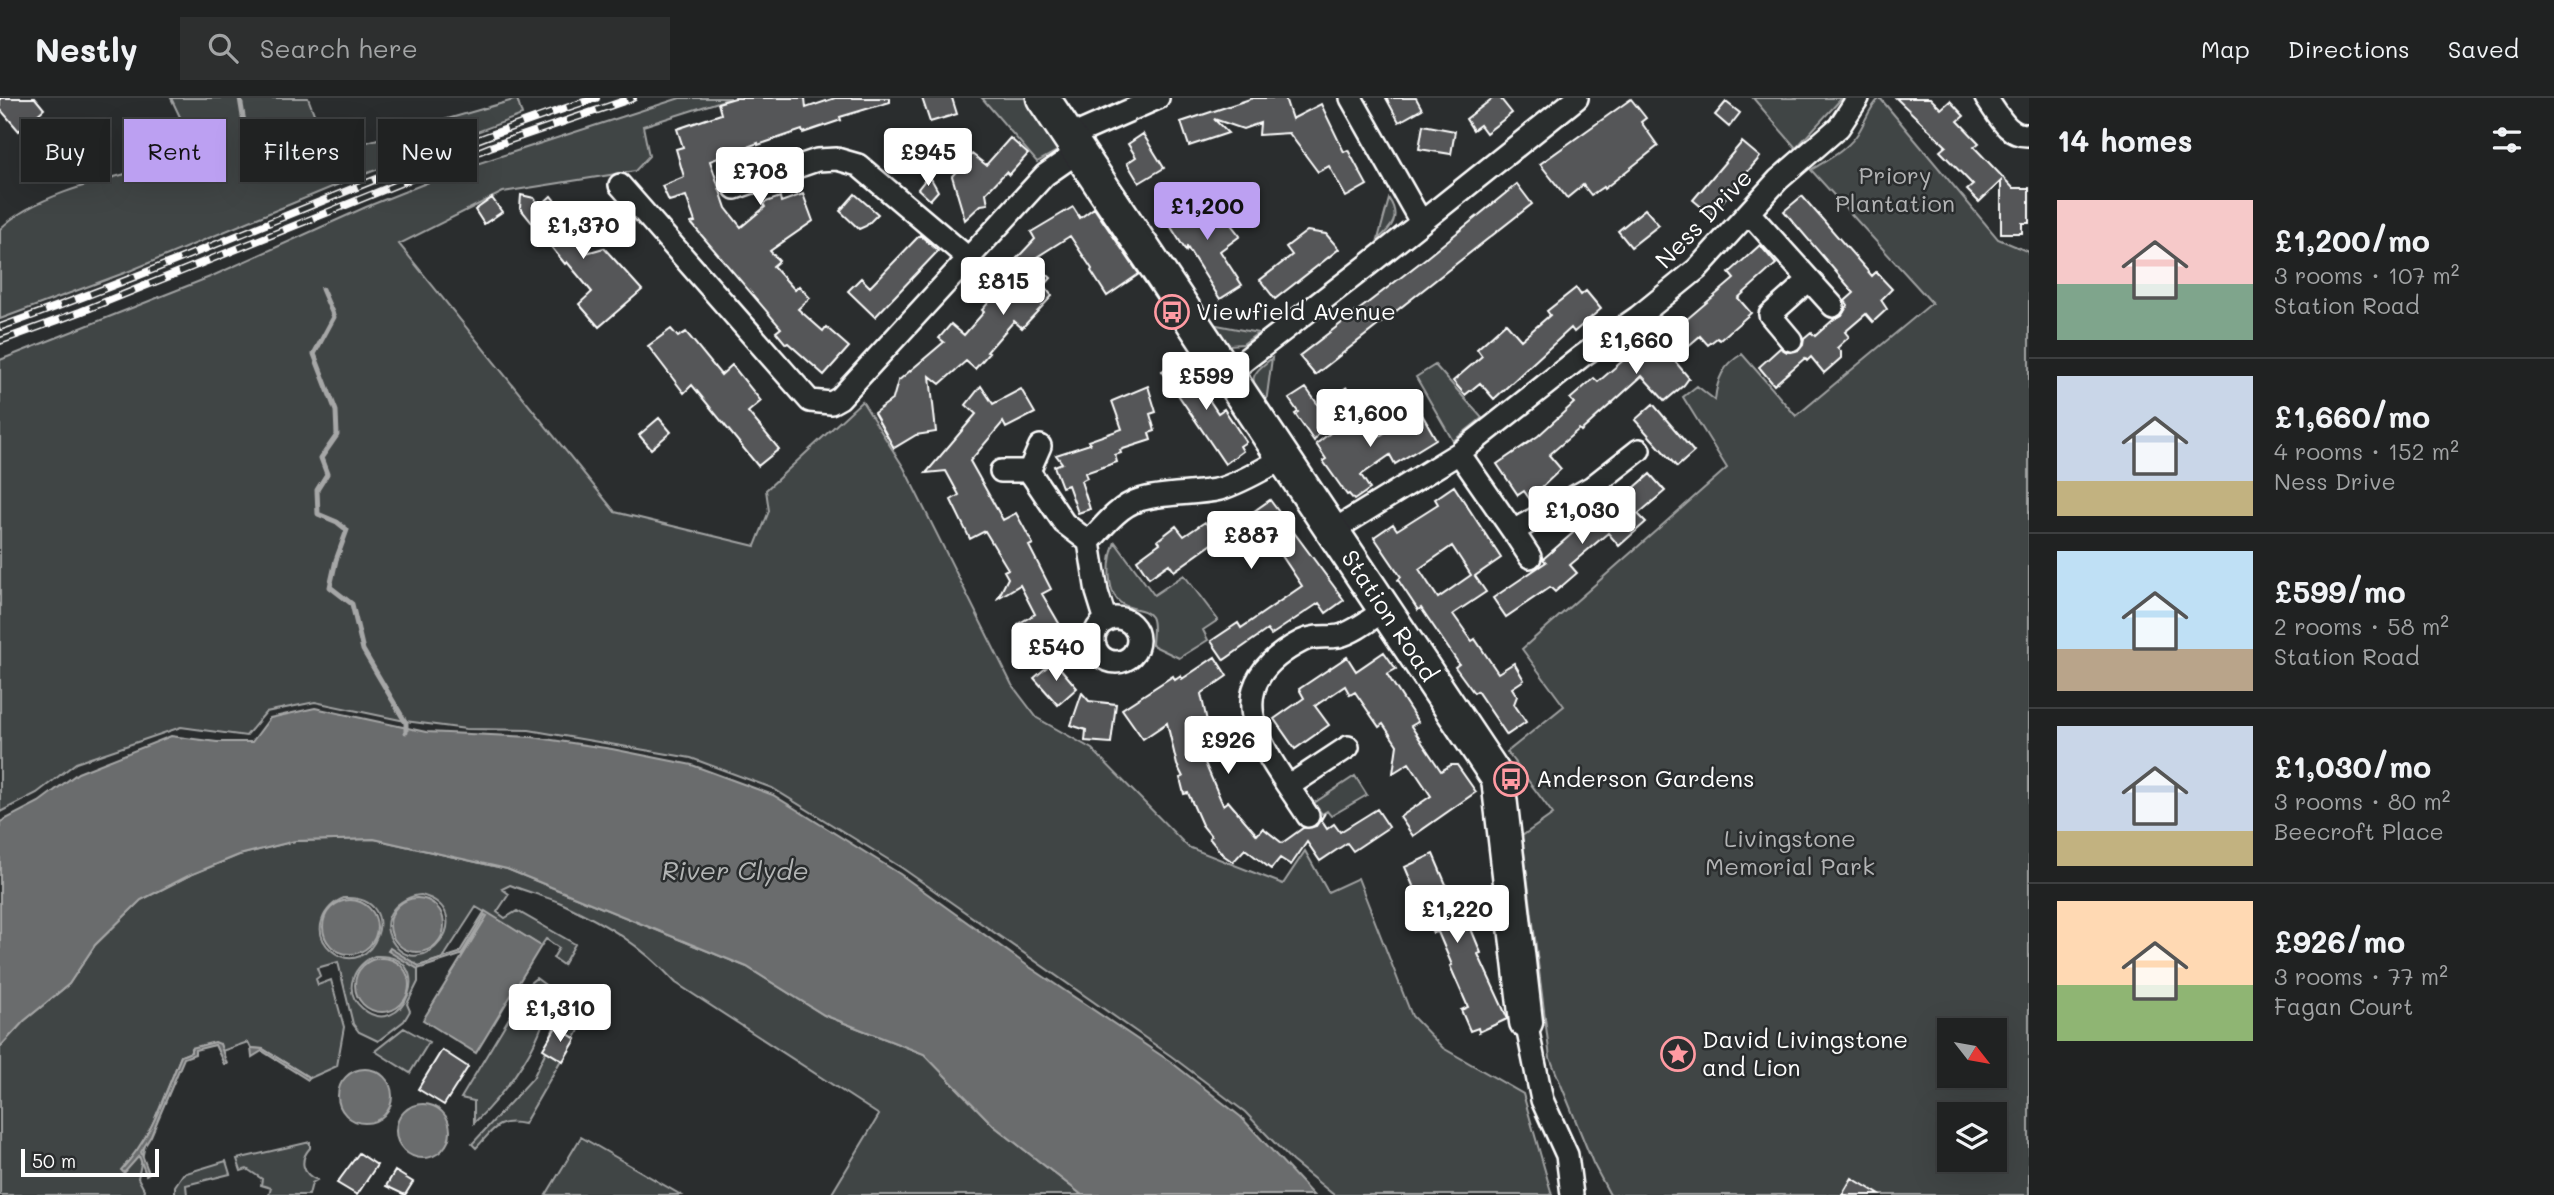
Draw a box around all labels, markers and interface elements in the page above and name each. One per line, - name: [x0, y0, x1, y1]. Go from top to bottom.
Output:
- search box: [180, 17, 670, 80]
- text: Nestly: [35, 27, 138, 70]
- icon: search: [204, 29, 242, 67]
- text: Search here: [260, 31, 418, 65]
- text: Map: [2201, 33, 2250, 64]
- text: Directions: [2288, 33, 2410, 64]
- text: Saved: [2448, 33, 2519, 64]
- chip: Buy: [21, 119, 110, 182]
- chip: Rent: [124, 119, 226, 182]
- chip: Filters: [240, 119, 364, 182]
- chip: New: [378, 119, 477, 182]
- text: 14 homes: [2057, 120, 2193, 160]
- icon: filters: [2488, 121, 2526, 159]
- pin: £945: [887, 129, 969, 188]
- text: £945: [900, 136, 956, 166]
- pin: £708: [719, 148, 801, 207]
- text: £708: [732, 155, 788, 185]
- park label: Priory Plantation: [1835, 159, 1955, 218]
- street label: Ness Drive: [1648, 162, 1758, 274]
- pin: £1,200: [1150, 183, 1264, 242]
- text: £1,200: [1170, 190, 1244, 220]
- pin: £1,370: [526, 202, 640, 261]
- text: £1,370: [547, 209, 619, 239]
- text: £1,200/mo: [2274, 220, 2430, 260]
- icon: home: [2113, 228, 2197, 312]
- pin: £815: [962, 258, 1044, 317]
- text: 3 rooms · 107 m²: [2274, 260, 2460, 290]
- text: £815: [977, 265, 1029, 295]
- text: Station Road: [2274, 290, 2420, 320]
- bus stop icon: Viewfield Avenue: [1153, 293, 1191, 331]
- place label: Viewfield Avenue: [1196, 295, 1396, 326]
- pin: £1,660: [1579, 316, 1693, 376]
- text: £1,660: [1599, 324, 1673, 354]
- pin: £599: [1165, 352, 1247, 412]
- text: £599: [1178, 360, 1234, 390]
- pin: £1,600: [1313, 390, 1427, 449]
- text: £1,660/mo: [2274, 396, 2430, 436]
- text: £1,600: [1332, 397, 1408, 427]
- icon: home: [2113, 404, 2197, 488]
- text: 4 rooms · 152 m²: [2274, 436, 2459, 466]
- text: Ness Drive: [2274, 466, 2396, 496]
- pin: £1,030: [1525, 486, 1639, 546]
- text: £1,030: [1545, 494, 1619, 524]
- pin: £887: [1210, 512, 1292, 571]
- text: £887: [1223, 519, 1279, 549]
- street label: Station Road: [1335, 543, 1445, 687]
- text: £599/mo: [2274, 571, 2406, 611]
- icon: home: [2113, 579, 2197, 663]
- text: 2 rooms · 58 m²: [2274, 611, 2449, 641]
- pin: £540: [1015, 624, 1097, 683]
- text: £540: [1027, 631, 1085, 661]
- text: Station Road: [2274, 641, 2420, 671]
- pin: £926: [1187, 716, 1269, 776]
- text: £926: [1201, 724, 1255, 754]
- text: £1,030/mo: [2274, 746, 2431, 786]
- icon: home: [2113, 754, 2197, 838]
- bus stop icon: Anderson Gardens: [1492, 760, 1530, 798]
- place label: Anderson Gardens: [1536, 762, 1755, 793]
- text: 3 rooms · 80 m²: [2274, 786, 2450, 816]
- text: Beecroft Place: [2274, 816, 2444, 846]
- park label: Livingstone Memorial Park: [1705, 822, 1875, 881]
- water label: River Clyde: [661, 853, 809, 887]
- pin: £1,220: [1400, 886, 1514, 945]
- text: £1,220: [1421, 893, 1493, 923]
- text: £926/mo: [2274, 921, 2405, 961]
- icon: home: [2113, 929, 2197, 1013]
- text: 3 rooms · 77 m²: [2274, 961, 2448, 991]
- pin: £1,310: [503, 984, 617, 1044]
- text: Fagan Court: [2274, 991, 2413, 1021]
- text: £1,310: [525, 992, 595, 1022]
- north arrow: [1937, 1018, 2007, 1088]
- map controls: [1937, 1018, 2007, 1172]
- place label: David Livingstone and Lion: [1702, 1023, 1908, 1082]
- place icon: David Livingstone and Lion: [1659, 1035, 1697, 1073]
- button: layers: [1937, 1102, 2007, 1172]
- scale bar: [21, 1146, 159, 1178]
- text: 50 m: [32, 1148, 76, 1173]

